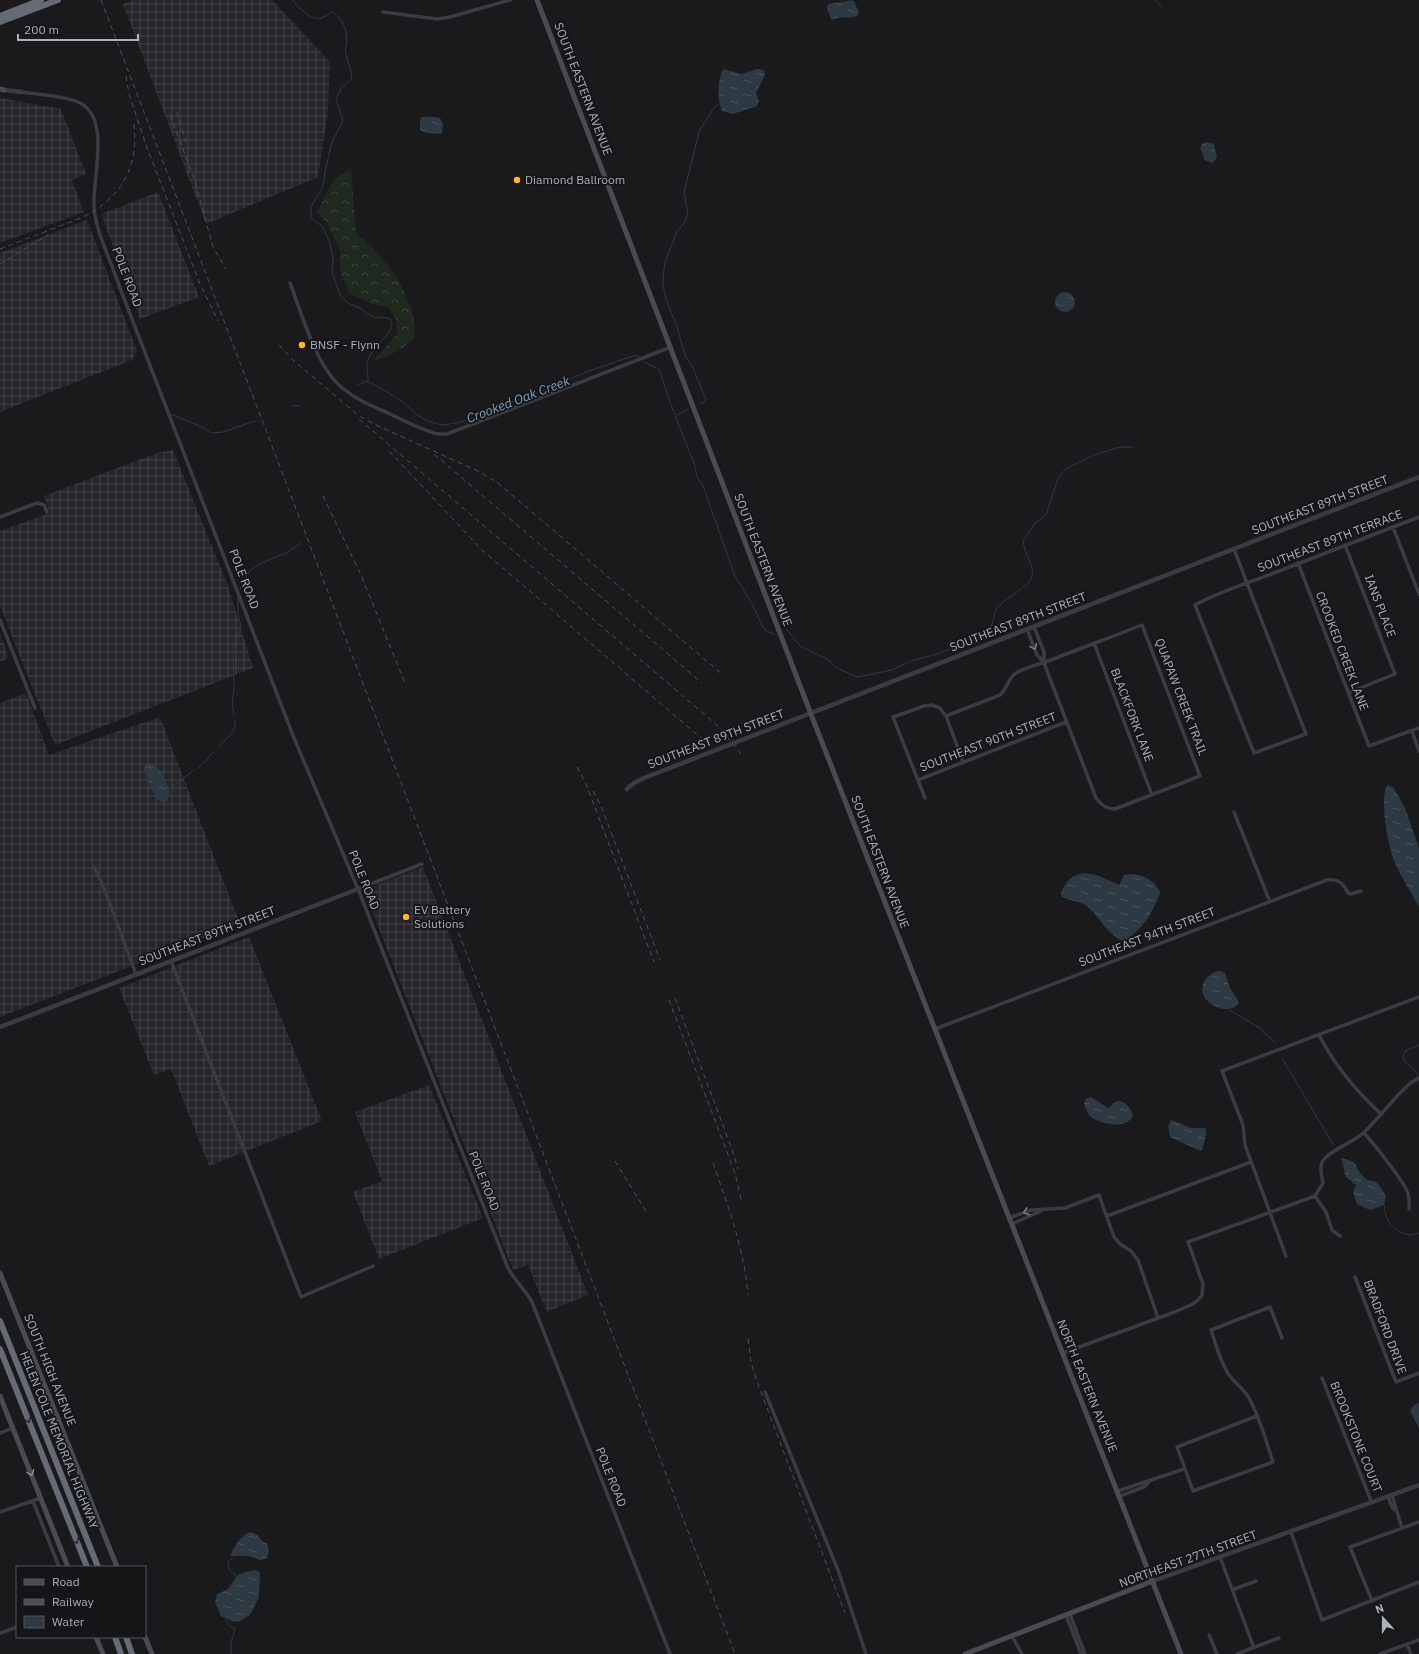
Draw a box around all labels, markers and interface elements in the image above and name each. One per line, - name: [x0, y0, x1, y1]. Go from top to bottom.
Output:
- scale bar: [18, 16, 138, 42]
- street label: SOUTH EASTERN AVENUE: [551, 20, 616, 157]
- text: 200 m: [24, 22, 59, 37]
- place label: Diamond Ballroom: [525, 172, 625, 187]
- marker: Diamond Ballroom: [512, 175, 522, 185]
- street label: POLE ROAD: [109, 245, 146, 309]
- place label: BNSF - Flynn: [310, 337, 380, 352]
- marker: BNSF - Flynn: [297, 340, 307, 350]
- water label: Crooked Oak Creek: [464, 372, 572, 427]
- street label: SOUTHEAST 89TH STREET: [1249, 472, 1390, 538]
- street label: SOUTH EASTERN AVENUE: [731, 491, 796, 628]
- street label: SOUTHEAST 89TH TERRACE: [1255, 506, 1404, 575]
- street label: POLE ROAD: [226, 547, 263, 611]
- street label: IANS PLACE: [1362, 572, 1399, 639]
- street label: SOUTHEAST 89TH STREET: [947, 589, 1088, 655]
- street label: CROOKED CREEK LANE: [1313, 589, 1372, 713]
- street label: QUAPAW CREEK TRAIL: [1152, 636, 1211, 758]
- one-way arrow: [1030, 643, 1038, 650]
- street label: BLACKFORK LANE: [1108, 666, 1157, 764]
- street label: SOUTHEAST 89TH STREET: [645, 706, 786, 772]
- street label: SOUTHEAST 90TH STREET: [917, 709, 1058, 775]
- street label: SOUTH EASTERN AVENUE: [848, 793, 913, 930]
- street label: POLE ROAD: [346, 848, 383, 912]
- place label: EV Battery Solutions: [414, 902, 471, 931]
- street label: SOUTHEAST 89TH STREET: [136, 903, 277, 969]
- street label: SOUTHEAST 94TH STREET: [1076, 904, 1217, 970]
- marker: EV Battery Solutions: [401, 912, 411, 922]
- street label: POLE ROAD: [466, 1149, 503, 1213]
- one-way arrow: [1022, 1208, 1029, 1216]
- street label: BRADFORD DRIVE: [1361, 1278, 1410, 1376]
- street label: SOUTH HIGH AVENUE: [21, 1311, 80, 1428]
- street label: NORTH EASTERN AVENUE: [1054, 1317, 1121, 1454]
- street label: HELEN COLE MEMORIAL HIGHWAY: [17, 1349, 102, 1531]
- street label: BROOKSTONE COURT: [1327, 1379, 1386, 1495]
- one-way arrow: [24, 1417, 32, 1424]
- street label: POLE ROAD: [593, 1445, 630, 1509]
- one-way arrow: [26, 1469, 34, 1476]
- street label: NORTHEAST 27TH STREET: [1117, 1527, 1259, 1590]
- one-way arrow: [72, 1537, 80, 1544]
- legend: [16, 1566, 146, 1638]
- text: Road: [52, 1574, 80, 1589]
- text: Railway: [52, 1594, 94, 1609]
- north arrow: [1363, 1598, 1403, 1638]
- text: N: [1373, 1601, 1386, 1617]
- text: Water: [52, 1614, 85, 1629]

